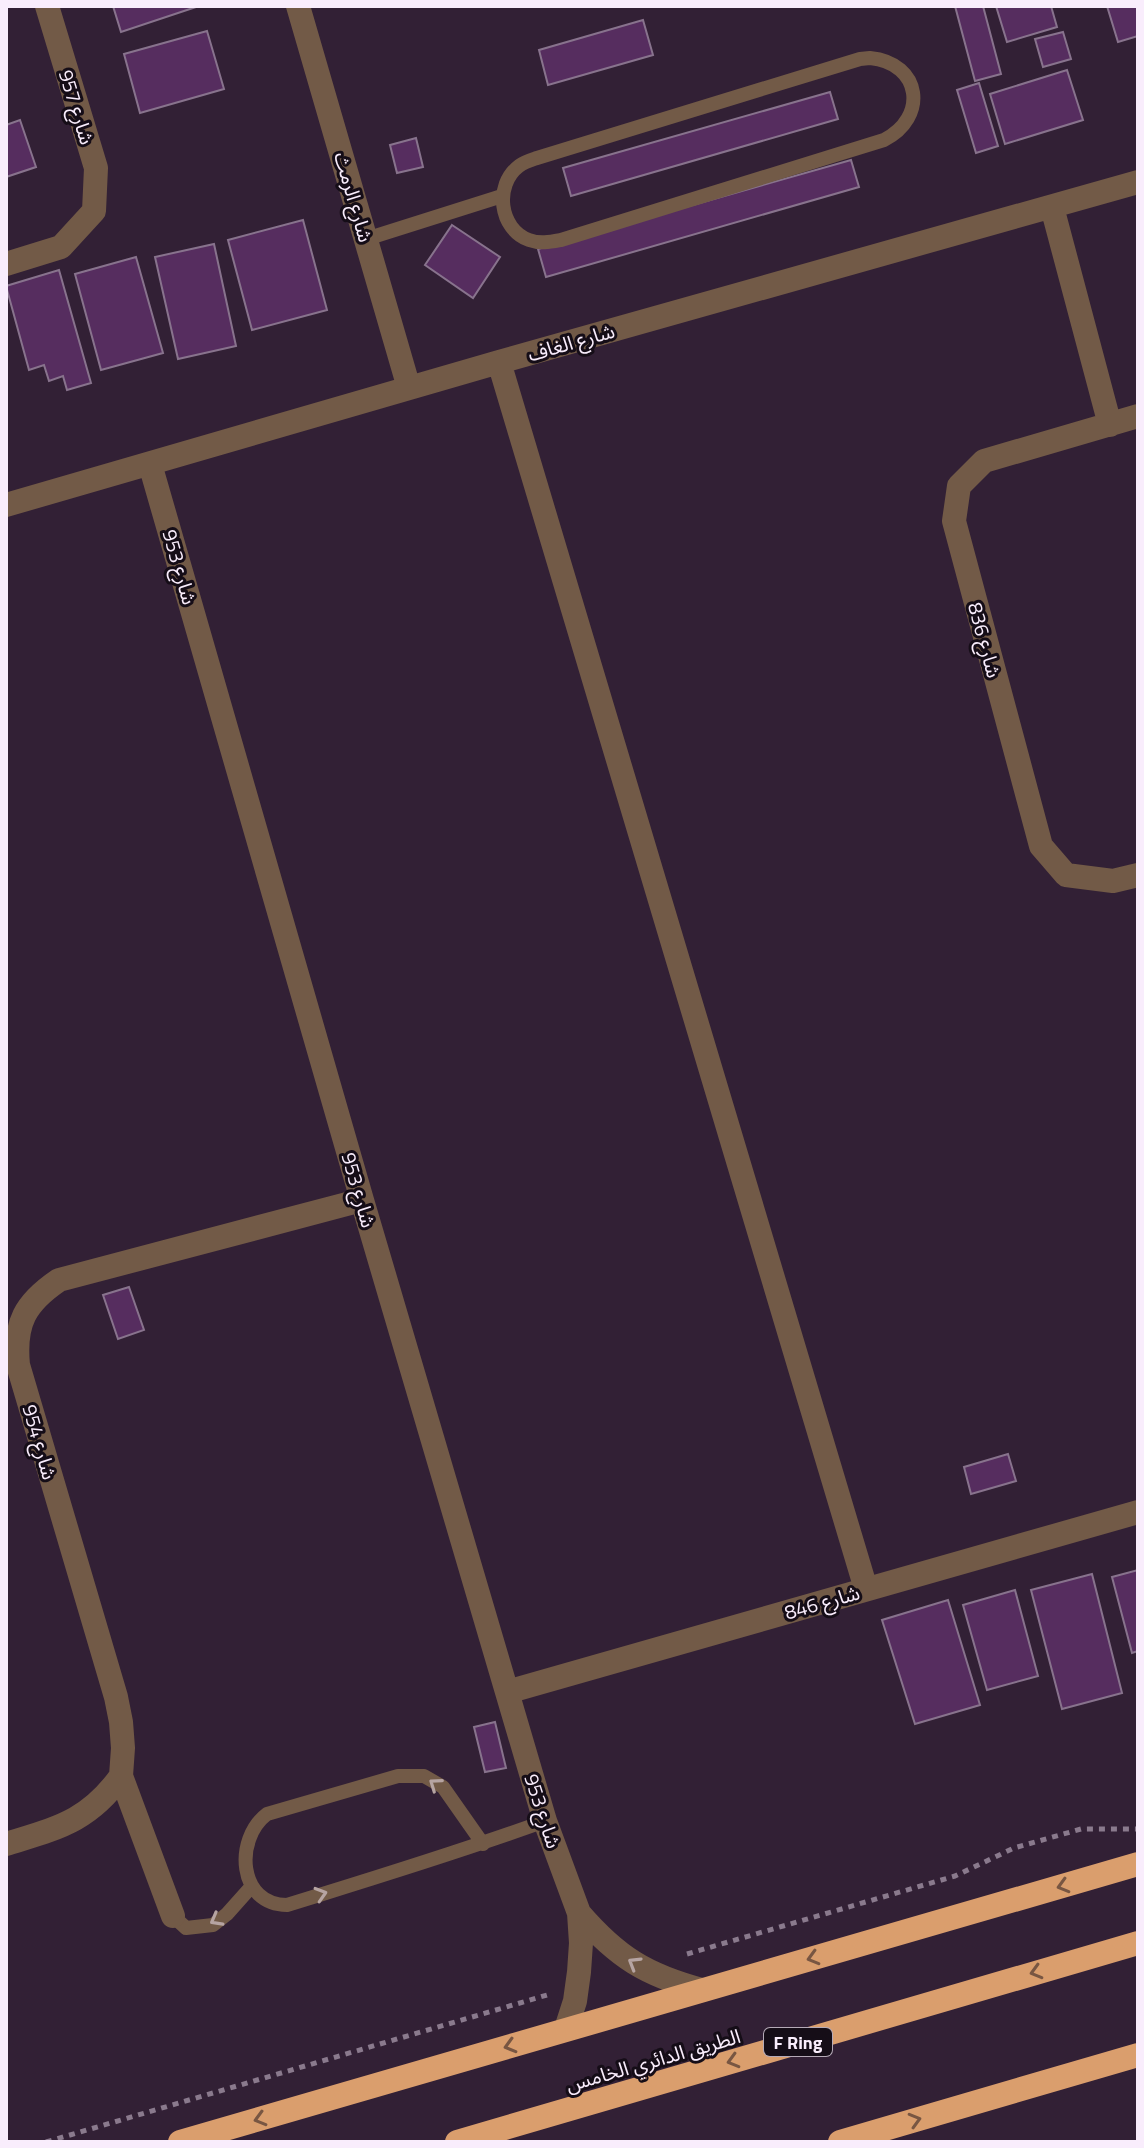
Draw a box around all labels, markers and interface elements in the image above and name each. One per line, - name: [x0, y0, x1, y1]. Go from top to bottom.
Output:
- street label: شارع 957: [51, 66, 103, 148]
- street label: شارع الرمث: [326, 148, 382, 246]
- street label: شارع الغاف: [524, 315, 618, 369]
- street label: شارع 953: [154, 526, 206, 608]
- street label: شارع 836: [960, 599, 1010, 681]
- street label: شارع 953: [333, 1149, 385, 1231]
- street label: شارع 954: [14, 1401, 66, 1483]
- street label: شارع 846: [781, 1576, 863, 1628]
- street label: شارع 953: [516, 1770, 570, 1852]
- one-way arrow: [429, 1779, 444, 1794]
- one-way arrow: [1057, 1877, 1071, 1893]
- one-way arrow: [313, 1888, 327, 1904]
- one-way arrow: [210, 1910, 225, 1926]
- one-way arrow: [807, 1949, 821, 1965]
- one-way arrow: [628, 1957, 643, 1973]
- one-way arrow: [1030, 1963, 1044, 1980]
- street label: الطريق الدائري الخامس: [562, 2020, 744, 2100]
- road number: F Ring: [764, 2028, 832, 2056]
- one-way arrow: [503, 2037, 517, 2053]
- one-way arrow: [727, 2052, 740, 2068]
- one-way arrow: [254, 2110, 268, 2126]
- one-way arrow: [908, 2113, 921, 2129]

